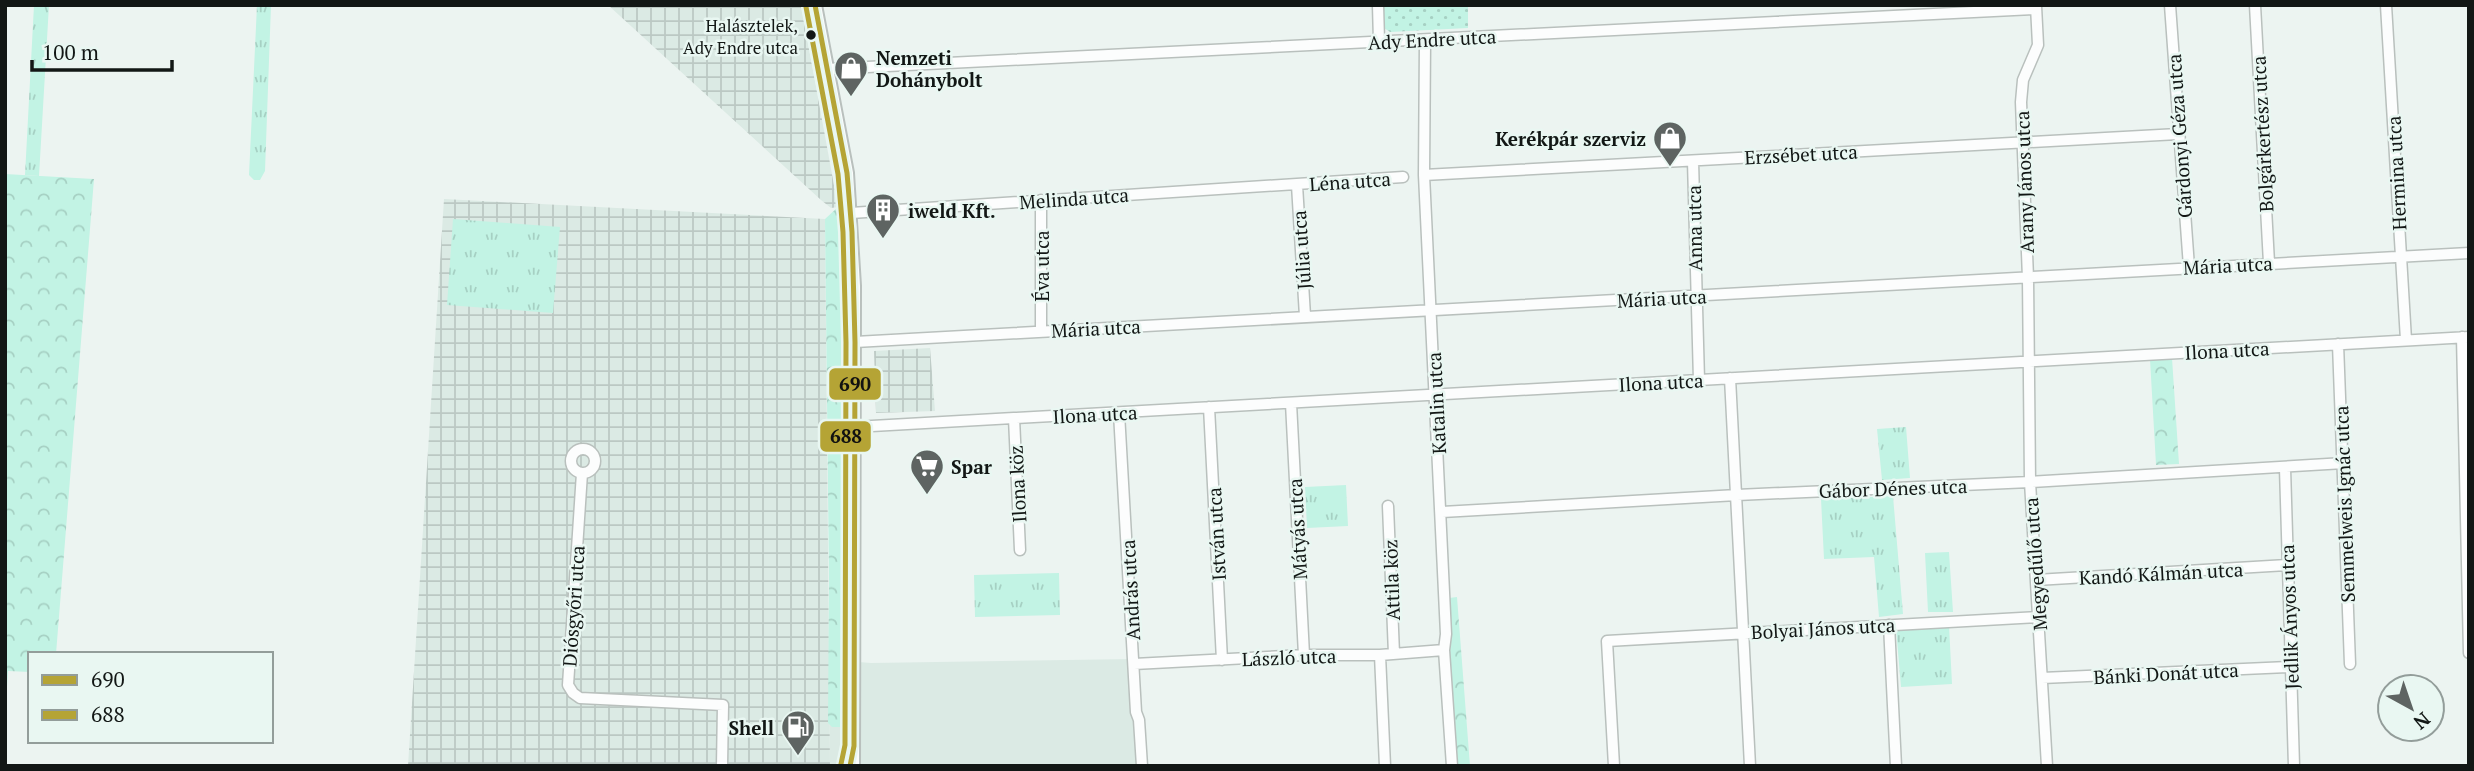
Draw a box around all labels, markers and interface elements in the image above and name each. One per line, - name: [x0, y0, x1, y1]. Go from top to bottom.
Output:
- place label: Halásztelek, Ady Endre utca: [683, 14, 798, 59]
- street label: Ady Endre utca: [1367, 23, 1497, 55]
- scale bar: [32, 28, 172, 72]
- marker: Halásztelek, Ady Endre utca: [804, 28, 818, 42]
- text: 100 m: [42, 38, 99, 66]
- place label: Nemzeti Dohánybolt: [876, 45, 983, 92]
- shop icon: Nemzeti Dohánybolt: [832, 49, 870, 98]
- street label: Gárdonyi Géza utca: [2161, 53, 2197, 219]
- street label: Bolgárkertész utca: [2245, 55, 2279, 213]
- street label: Arany János utca: [2009, 110, 2039, 254]
- street label: Hermina utca: [2380, 115, 2411, 231]
- shop icon: Kerékpár szerviz: [1651, 119, 1689, 168]
- place label: Kerékpár szerviz: [1495, 126, 1646, 151]
- street label: Erzsébet utca: [1744, 139, 1859, 169]
- street label: Léna utca: [1308, 166, 1392, 196]
- street label: Melinda utca: [1018, 182, 1130, 214]
- street label: Anna utca: [1681, 184, 1707, 271]
- building icon: iweld Kft.: [864, 191, 902, 240]
- place label: iweld Kft.: [908, 198, 996, 223]
- street label: Júlia utca: [1286, 209, 1316, 291]
- street label: Éva utca: [1029, 230, 1054, 302]
- street label: Mária utca: [2183, 250, 2274, 280]
- street label: Mária utca: [1617, 283, 1708, 313]
- street label: Mária utca: [1051, 313, 1142, 343]
- street label: Ilona utca: [2184, 335, 2270, 365]
- street label: Katalin utca: [1421, 351, 1451, 455]
- line badge: 690: [828, 367, 882, 401]
- street label: Ilona utca: [1618, 367, 1704, 397]
- text: 690: [839, 371, 871, 396]
- street label: Ilona utca: [1052, 399, 1138, 429]
- street label: Semmelweis Ignác utca: [2328, 405, 2360, 603]
- line badge: 688: [819, 420, 872, 453]
- text: 688: [830, 423, 862, 448]
- street label: Ilona köz: [1002, 445, 1032, 523]
- supermarket icon: Spar: [908, 447, 946, 496]
- place label: Spar: [951, 454, 993, 479]
- street label: Gábor Dénes utca: [1818, 473, 1968, 503]
- street label: Mátyás utca: [1282, 477, 1312, 580]
- street label: István utca: [1201, 486, 1231, 581]
- street label: Megyedűlő utca: [2018, 496, 2052, 631]
- street label: András utca: [1115, 539, 1145, 641]
- street label: Attila köz: [1377, 539, 1405, 621]
- street label: Diósgyőri utca: [556, 544, 590, 668]
- street label: Jedlik Ányos utca: [2274, 544, 2304, 690]
- street label: Kandó Kálmán utca: [2078, 556, 2244, 590]
- street label: Bolyai János utca: [1750, 612, 1896, 644]
- street label: László utca: [1241, 643, 1337, 671]
- legend: [28, 652, 273, 743]
- street label: Bánki Donát utca: [2093, 657, 2240, 689]
- text: 690: [91, 665, 125, 693]
- north arrow: [2376, 673, 2446, 743]
- text: 688: [91, 700, 125, 728]
- text: N: [2408, 707, 2436, 736]
- fuel station icon: Shell: [779, 708, 817, 757]
- place label: Shell: [728, 715, 774, 740]

